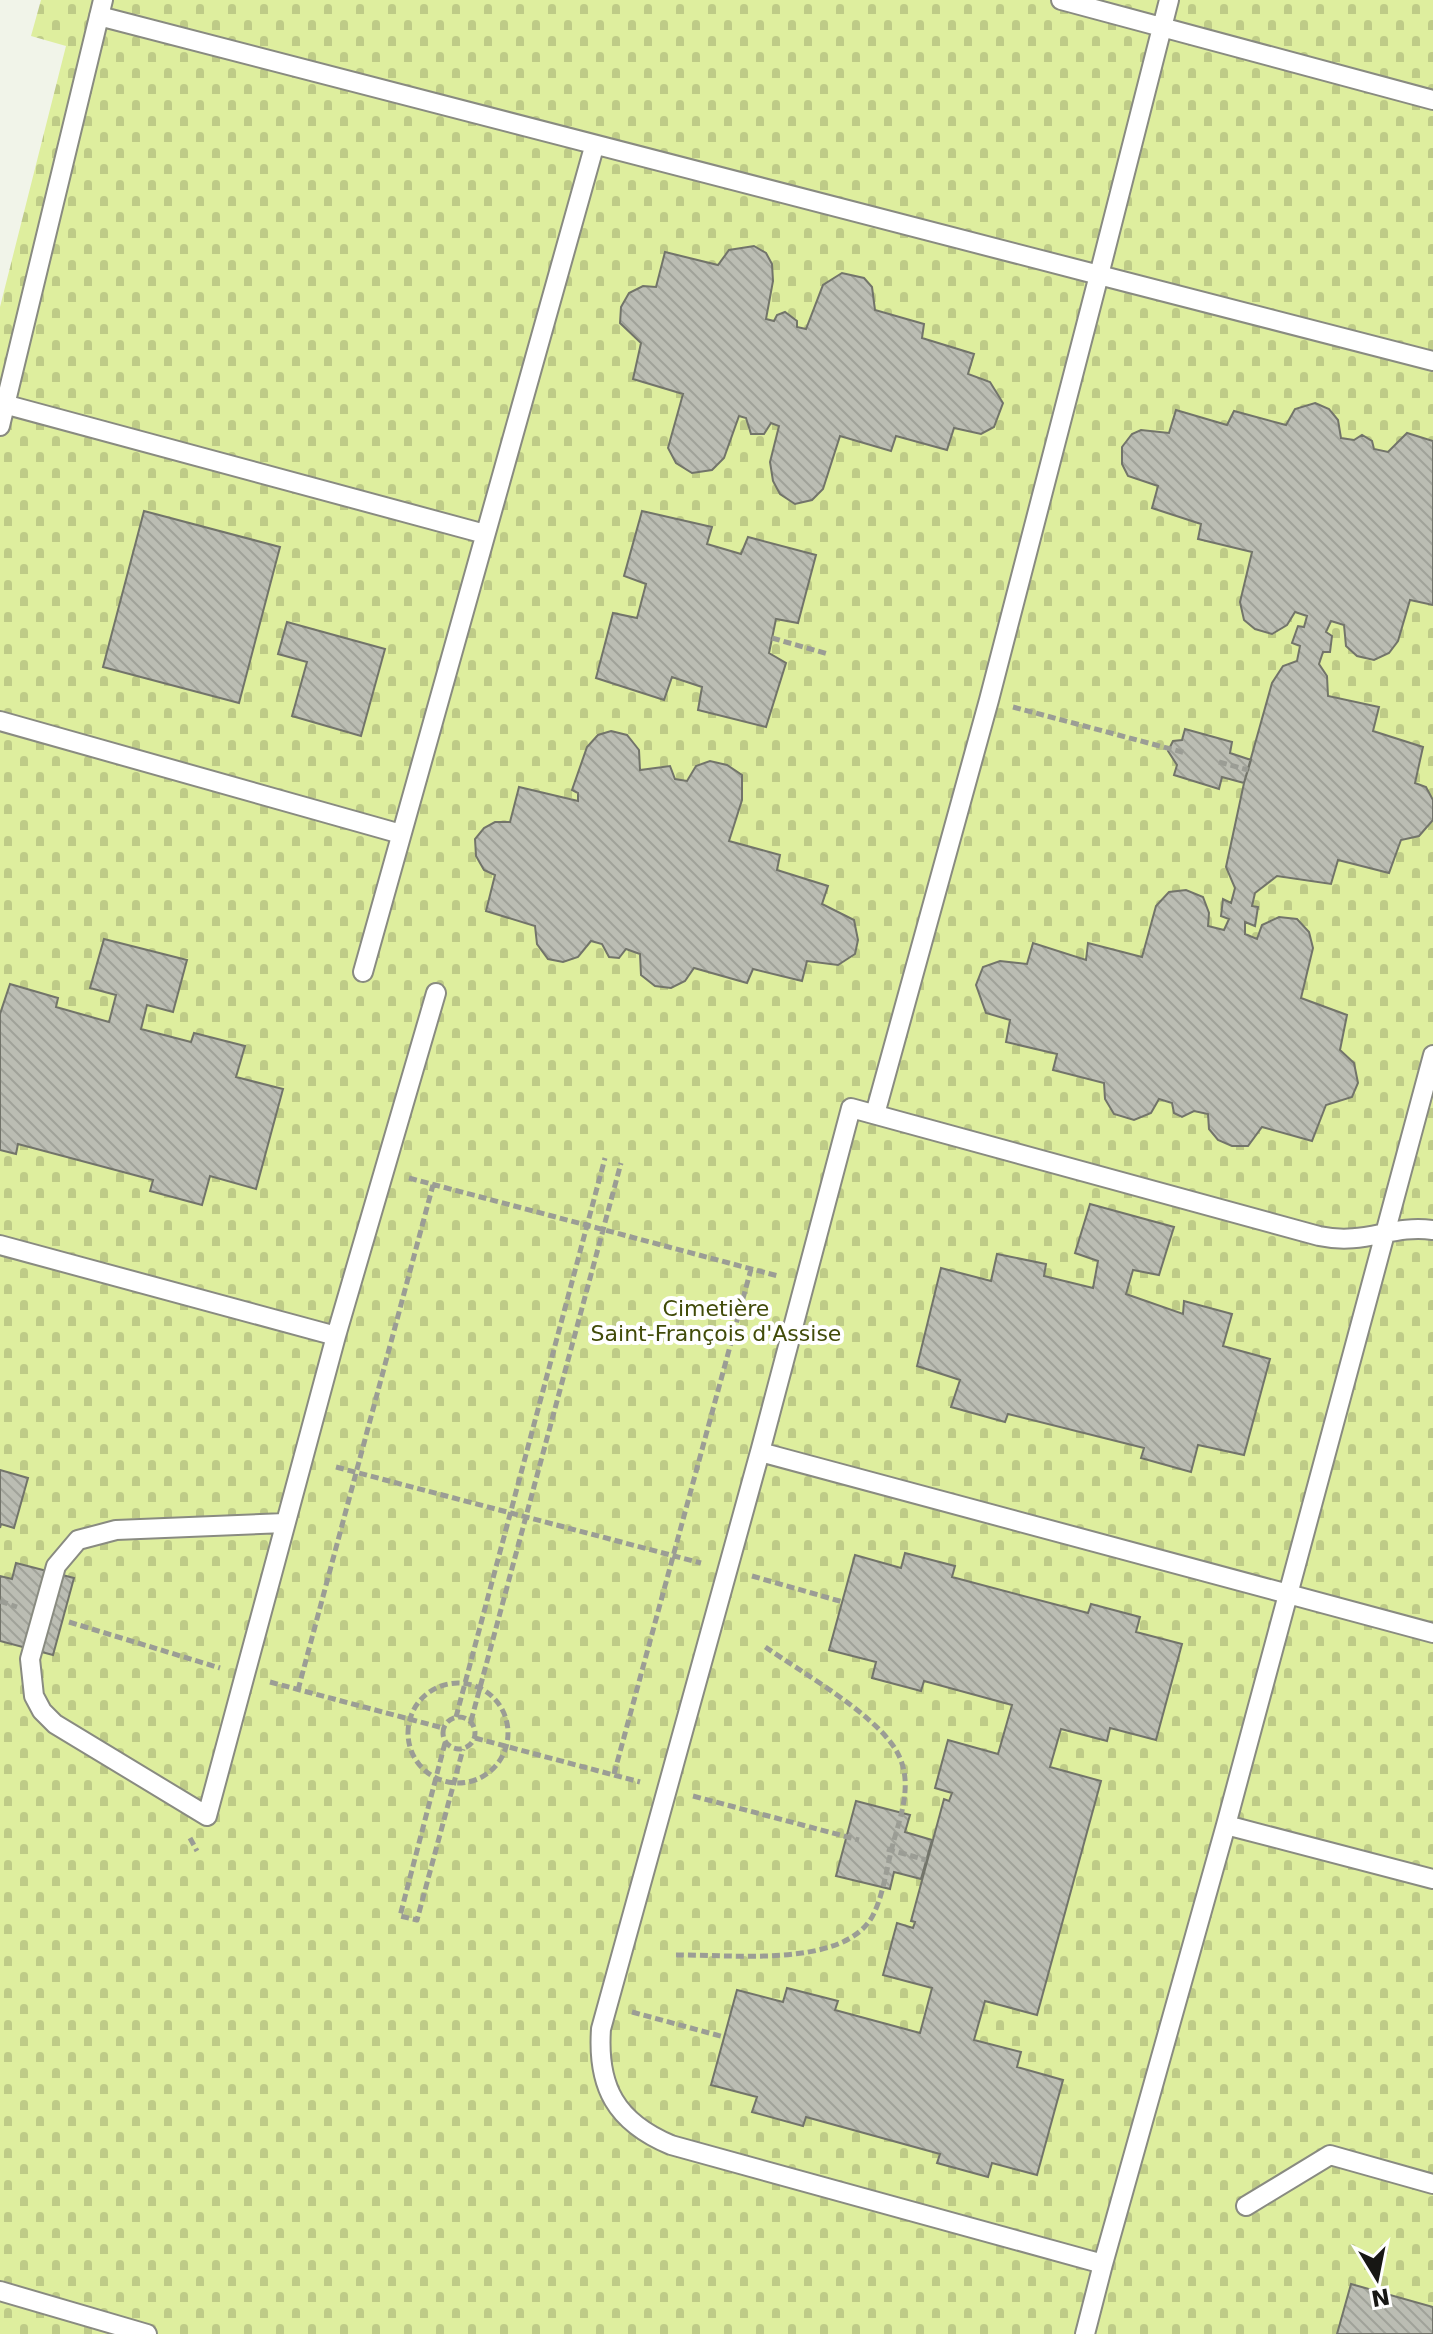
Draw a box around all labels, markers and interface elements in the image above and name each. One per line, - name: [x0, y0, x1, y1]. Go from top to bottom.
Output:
- park label: Cimetière Saint-François d'Assise: [591, 1296, 841, 1346]
- north arrow: [1337, 2238, 1417, 2318]
- text: N: [1369, 2283, 1392, 2311]

